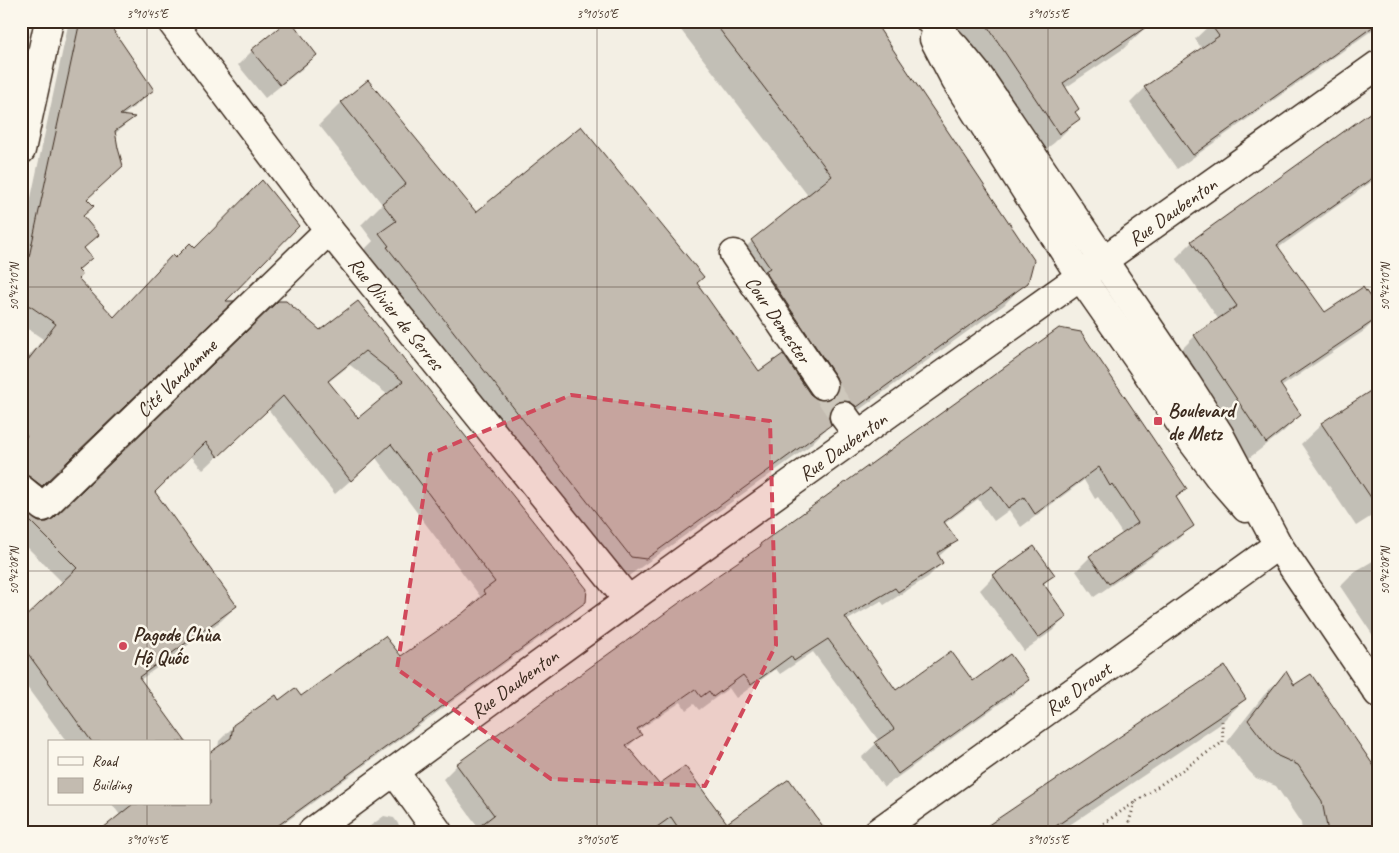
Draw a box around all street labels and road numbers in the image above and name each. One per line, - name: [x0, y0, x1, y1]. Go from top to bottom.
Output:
- street label: Rue Daubenton: [1123, 171, 1222, 251]
- street label: Rue Olivier de Serres: [343, 252, 451, 376]
- street label: Cour Demester: [740, 271, 818, 369]
- street label: Cité Vandamme: [131, 332, 223, 423]
- street label: Rue Daubenton: [794, 406, 892, 486]
- street label: Rue Daubenton: [465, 642, 564, 724]
- street label: Rue Drouot: [1040, 655, 1118, 721]

